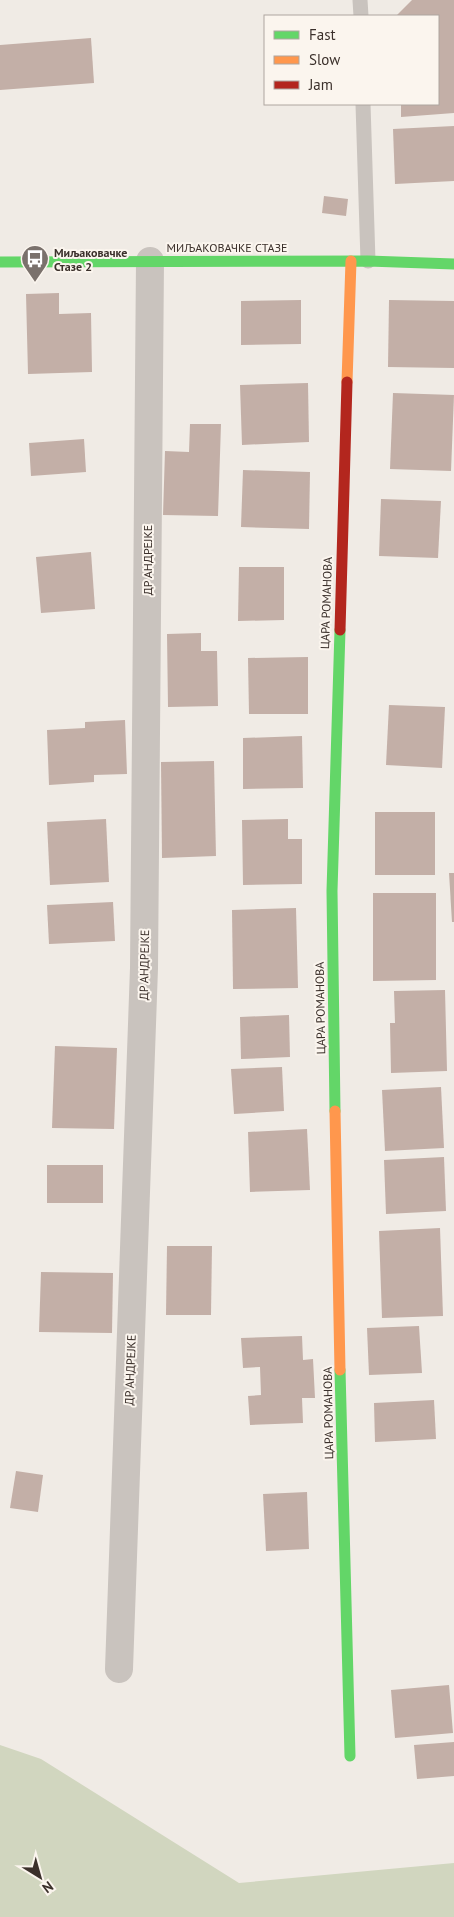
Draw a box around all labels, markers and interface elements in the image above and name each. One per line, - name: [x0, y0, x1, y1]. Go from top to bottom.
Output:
- legend: [264, 15, 439, 105]
- text: Fast: [309, 25, 336, 44]
- text: Slow: [309, 50, 340, 69]
- text: Jam: [308, 75, 333, 94]
- street label: МИЉАКОВАЧКЕ СТАЗЕ: [167, 240, 287, 255]
- bus stop icon: Миљаковачке Стазе 2: [20, 244, 50, 283]
- place label: Миљаковачке Стазе 2: [54, 245, 127, 274]
- street label: ДР АНДРЕЈКЕ: [140, 525, 155, 595]
- street label: ЦАРА РОМАНОВА: [317, 557, 335, 649]
- street label: ДР АНДРЕЈКЕ: [136, 930, 152, 1000]
- street label: ЦАРА РОМАНОВА: [312, 962, 328, 1054]
- street label: ДР АНДРЕЈКЕ: [121, 1334, 139, 1406]
- street label: ЦАРА РОМАНОВА: [320, 1367, 336, 1459]
- north arrow: [15, 1852, 65, 1902]
- text: N: [39, 1877, 57, 1897]

